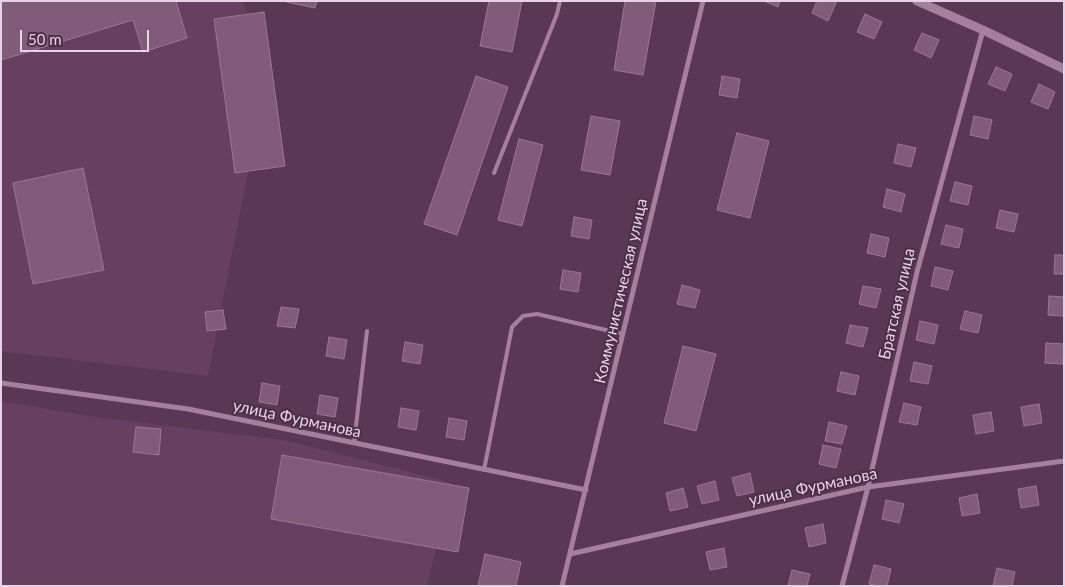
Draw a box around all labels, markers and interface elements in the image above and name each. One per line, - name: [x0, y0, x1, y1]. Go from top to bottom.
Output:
- scale bar: [22, 20, 151, 52]
- text: 50 m: [28, 30, 62, 48]
- street label: Коммунистическая улица: [590, 197, 652, 385]
- street label: Братская улица: [875, 246, 919, 362]
- street label: улица Фурманова: [231, 396, 363, 442]
- street label: улица Фурманова: [747, 464, 879, 510]

